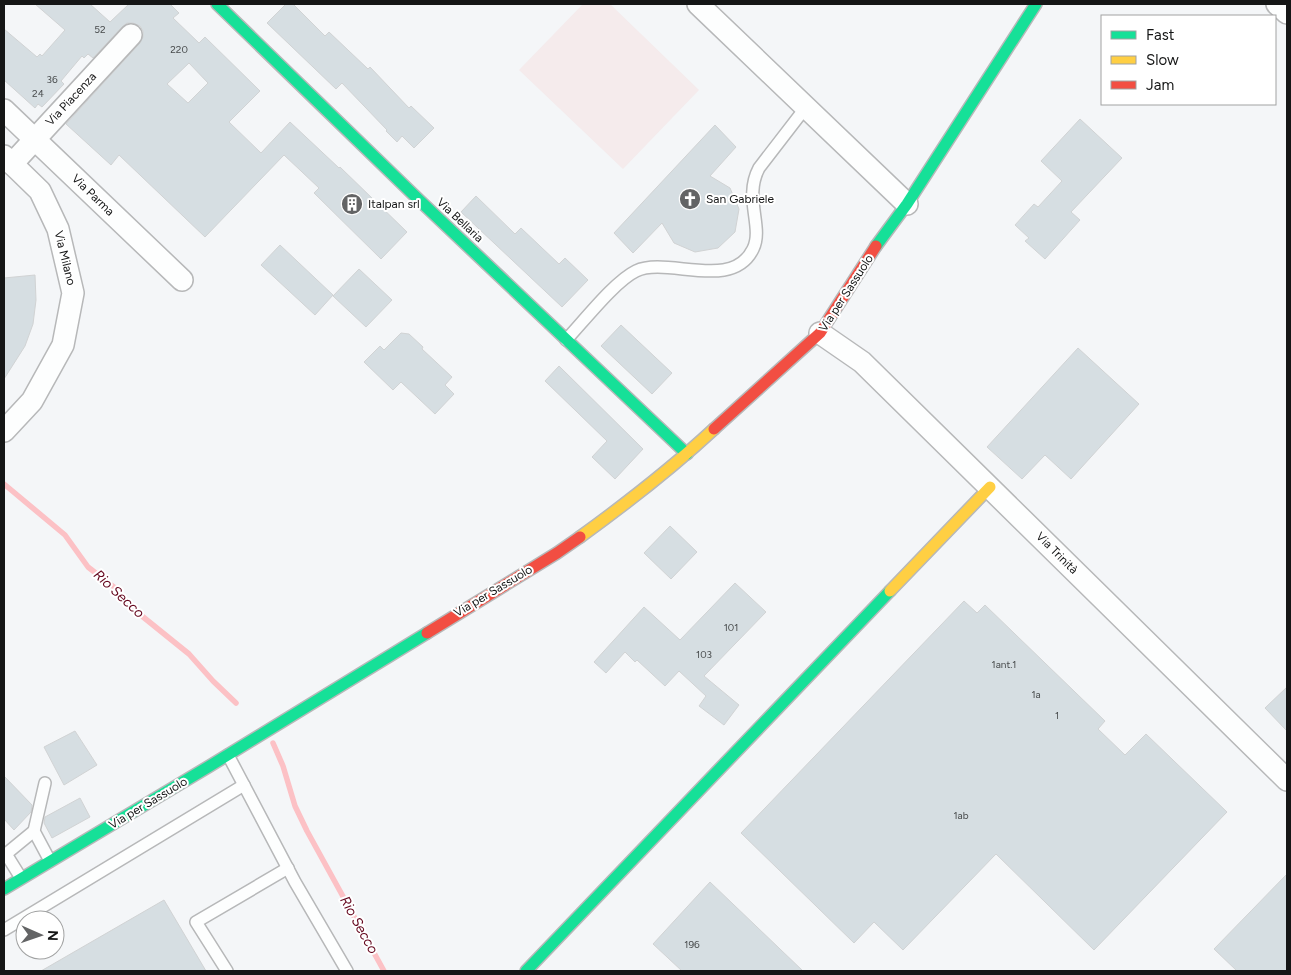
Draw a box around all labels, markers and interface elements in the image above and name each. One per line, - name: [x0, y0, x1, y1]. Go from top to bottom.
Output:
- legend: [1101, 15, 1276, 105]
- house number: 52: [94, 23, 106, 36]
- text: Fast: [1146, 26, 1175, 44]
- house number: 220: [170, 43, 188, 56]
- text: Slow: [1146, 51, 1179, 69]
- street label: Via Piacenza: [43, 69, 99, 129]
- house number: 36: [46, 73, 58, 86]
- text: Jam: [1146, 76, 1174, 94]
- house number: 24: [32, 87, 44, 100]
- street label: Via Parma: [69, 171, 117, 219]
- church icon: San Gabriele: [678, 187, 702, 211]
- building icon: Italpan srl: [340, 192, 364, 216]
- place label: San Gabriele: [706, 192, 774, 206]
- street label: Via Bellaria: [434, 195, 486, 245]
- place label: Italpan srl: [368, 197, 420, 211]
- street label: Via Milano: [51, 229, 79, 287]
- street label: Via per Sassuolo: [816, 252, 876, 334]
- street label: Via Trinità: [1033, 529, 1081, 577]
- street label: Via per Sassuolo: [451, 562, 535, 620]
- water label: Rio Secco: [90, 566, 148, 622]
- house number: 101: [724, 621, 738, 634]
- house number: 103: [696, 648, 712, 661]
- house number: 1ant.1: [992, 658, 1016, 671]
- house number: 1a: [1031, 688, 1041, 701]
- house number: 1: [1055, 709, 1059, 722]
- street label: Via per Sassuolo: [106, 774, 190, 832]
- house number: 1ab: [953, 809, 969, 822]
- water label: Rio Secco: [336, 893, 382, 957]
- north arrow: [15, 910, 65, 960]
- text: N: [44, 930, 61, 941]
- house number: 196: [684, 938, 700, 951]

